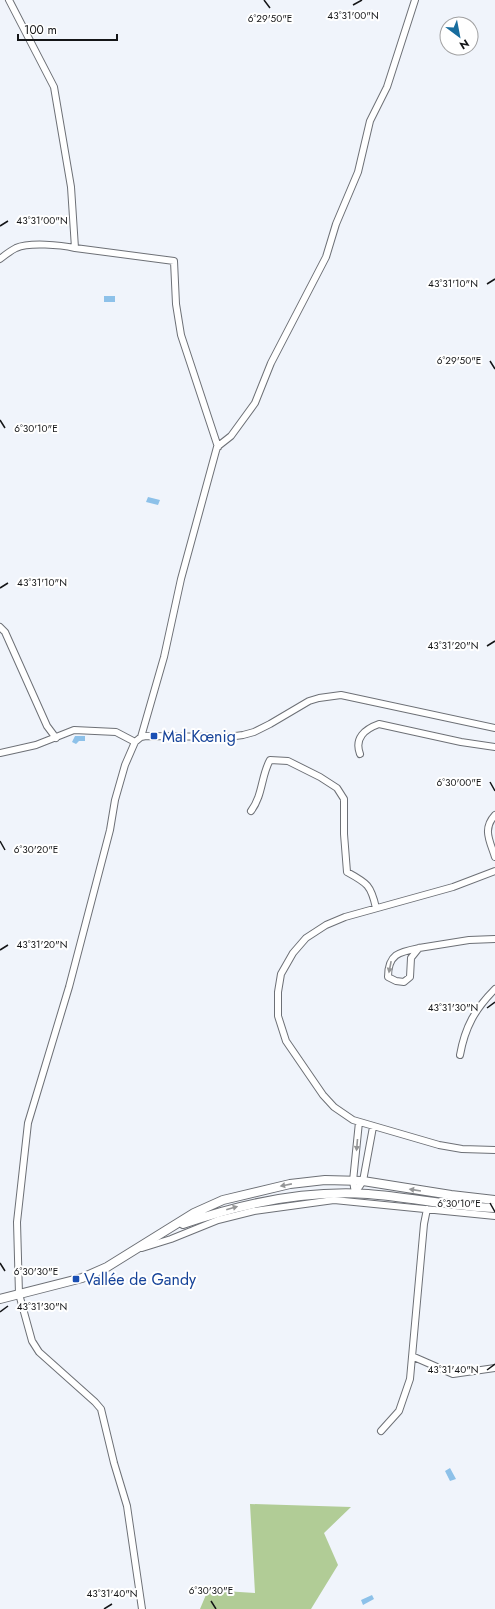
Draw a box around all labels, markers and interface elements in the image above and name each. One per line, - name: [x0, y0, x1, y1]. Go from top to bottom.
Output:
- text: 43°31'00"N: [327, 8, 379, 23]
- text: 6°29'50"E: [248, 11, 292, 26]
- scale bar: [18, 16, 117, 42]
- north arrow: [439, 16, 479, 56]
- text: 100 m: [24, 21, 57, 39]
- text: N: [456, 35, 472, 54]
- text: 43°31'00"N: [16, 213, 68, 228]
- text: 43°31'10"N: [428, 276, 478, 291]
- text: 6°29'50"E: [437, 353, 481, 368]
- text: 6°30'10"E: [14, 421, 58, 436]
- text: 43°31'10"N: [17, 575, 67, 590]
- text: 43°31'20"N: [428, 638, 478, 653]
- place label: Mal Kœnig: [162, 725, 236, 748]
- marker: Mal Kœnig: [149, 731, 159, 741]
- text: 6°30'00"E: [437, 775, 482, 790]
- text: 6°30'20"E: [14, 842, 58, 857]
- text: 43°31'20"N: [17, 937, 67, 952]
- one-way arrow: [386, 961, 392, 974]
- text: 43°31'30"N: [428, 1000, 478, 1015]
- one-way arrow: [353, 1139, 360, 1151]
- one-way arrow: [280, 1182, 292, 1188]
- one-way arrow: [409, 1186, 421, 1192]
- text: 6°30'10"E: [437, 1196, 481, 1211]
- one-way arrow: [226, 1205, 239, 1211]
- text: 6°30'30"E: [14, 1264, 58, 1279]
- place label: Vallée de Gandy: [84, 1268, 197, 1291]
- marker: Vallée de Gandy: [71, 1274, 81, 1284]
- text: 43°31'30"N: [17, 1299, 67, 1314]
- text: 43°31'40"N: [427, 1362, 479, 1377]
- text: 6°30'30"E: [189, 1583, 233, 1598]
- text: 43°31'40"N: [86, 1586, 138, 1601]

